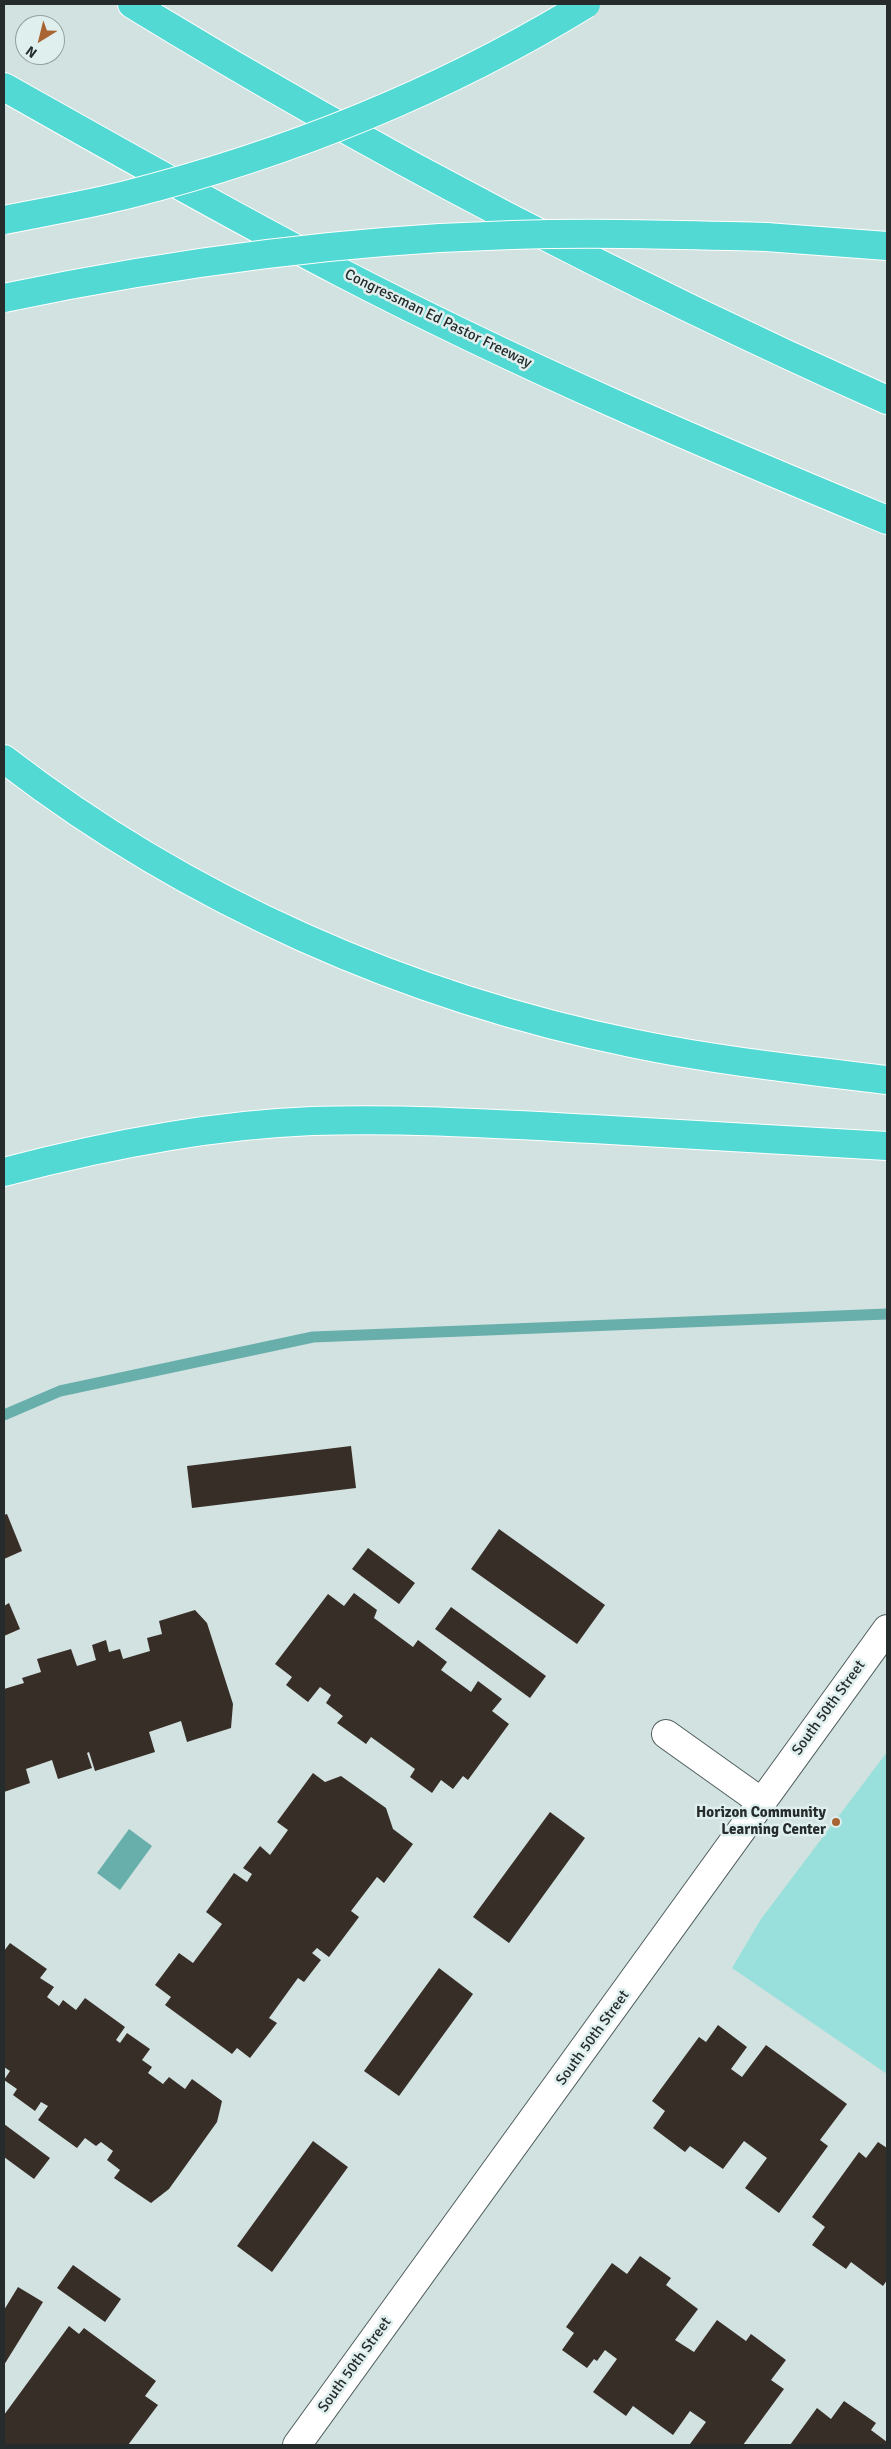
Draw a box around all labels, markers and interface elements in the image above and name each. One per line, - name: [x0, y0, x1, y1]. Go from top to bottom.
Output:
- north arrow: [15, 15, 65, 65]
- text: N: [23, 42, 40, 61]
- street label: Congressman Ed Pastor Freeway: [341, 266, 535, 372]
- street label: South 50th Street: [788, 1657, 870, 1759]
- place label: Horizon Community Learning Center: [696, 1804, 826, 1839]
- marker: Horizon Community Learning Center: [830, 1816, 842, 1828]
- street label: South 50th Street: [552, 1987, 634, 2089]
- street label: South 50th Street: [314, 2314, 396, 2416]

